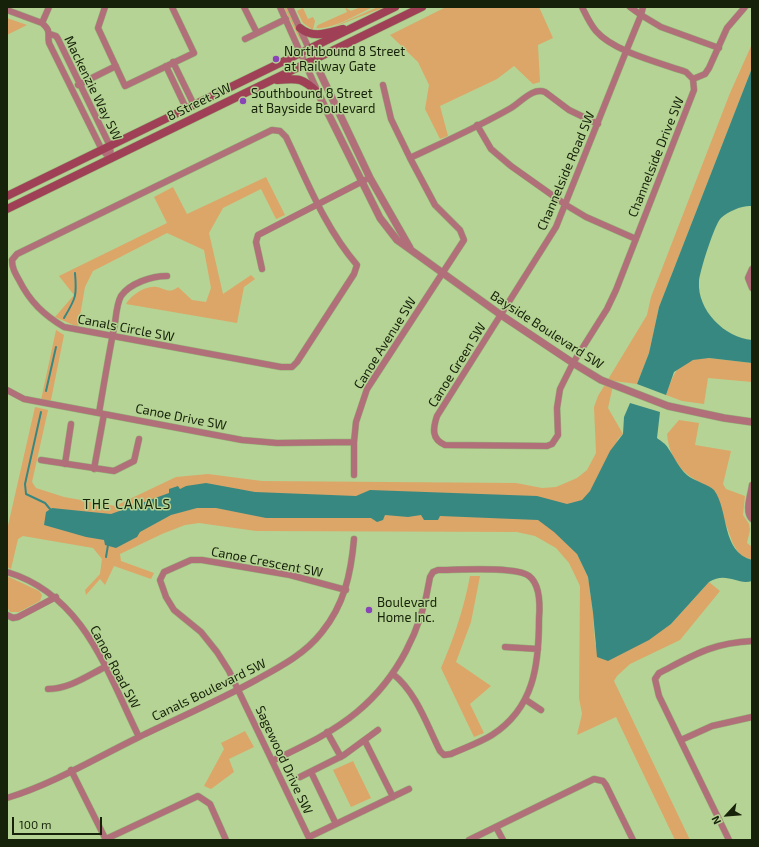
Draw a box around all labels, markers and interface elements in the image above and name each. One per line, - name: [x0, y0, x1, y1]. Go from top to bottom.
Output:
- street label: Mackenzie Way SW: [61, 33, 125, 143]
- place label: Northbound 8 Street at Railway Gate: [284, 44, 405, 75]
- marker: Northbound 8 Street at Railway Gate: [271, 54, 281, 64]
- street label: 8 Street SW: [164, 80, 234, 124]
- place label: Southbound 8 Street at Bayside Boulevard: [251, 86, 375, 117]
- street label: Channelside Drive SW: [625, 94, 687, 220]
- marker: Southbound 8 Street at Bayside Boulevard: [238, 96, 248, 106]
- street label: Channelside Road SW: [534, 109, 598, 233]
- street label: Bayside Boulevard SW: [487, 288, 607, 372]
- street label: Canoe Avenue SW: [350, 294, 420, 392]
- street label: Canals Circle SW: [76, 311, 176, 345]
- street label: Canoe Green SW: [425, 320, 489, 410]
- street label: Canoe Drive SW: [134, 400, 228, 434]
- district label: THE CANALS: [83, 496, 171, 512]
- street label: Canoe Crescent SW: [210, 543, 324, 581]
- place label: Boulevard Home Inc.: [377, 595, 437, 626]
- marker: Boulevard Home Inc.: [364, 605, 374, 615]
- street label: Canoe Road SW: [87, 623, 143, 711]
- street label: Canals Boulevard SW: [149, 656, 269, 724]
- street label: Sagewood Drive SW: [252, 703, 316, 817]
- north arrow: [707, 795, 747, 835]
- scale bar: [14, 809, 104, 835]
- text: N: [708, 814, 723, 827]
- text: 100 m: [19, 817, 51, 831]

